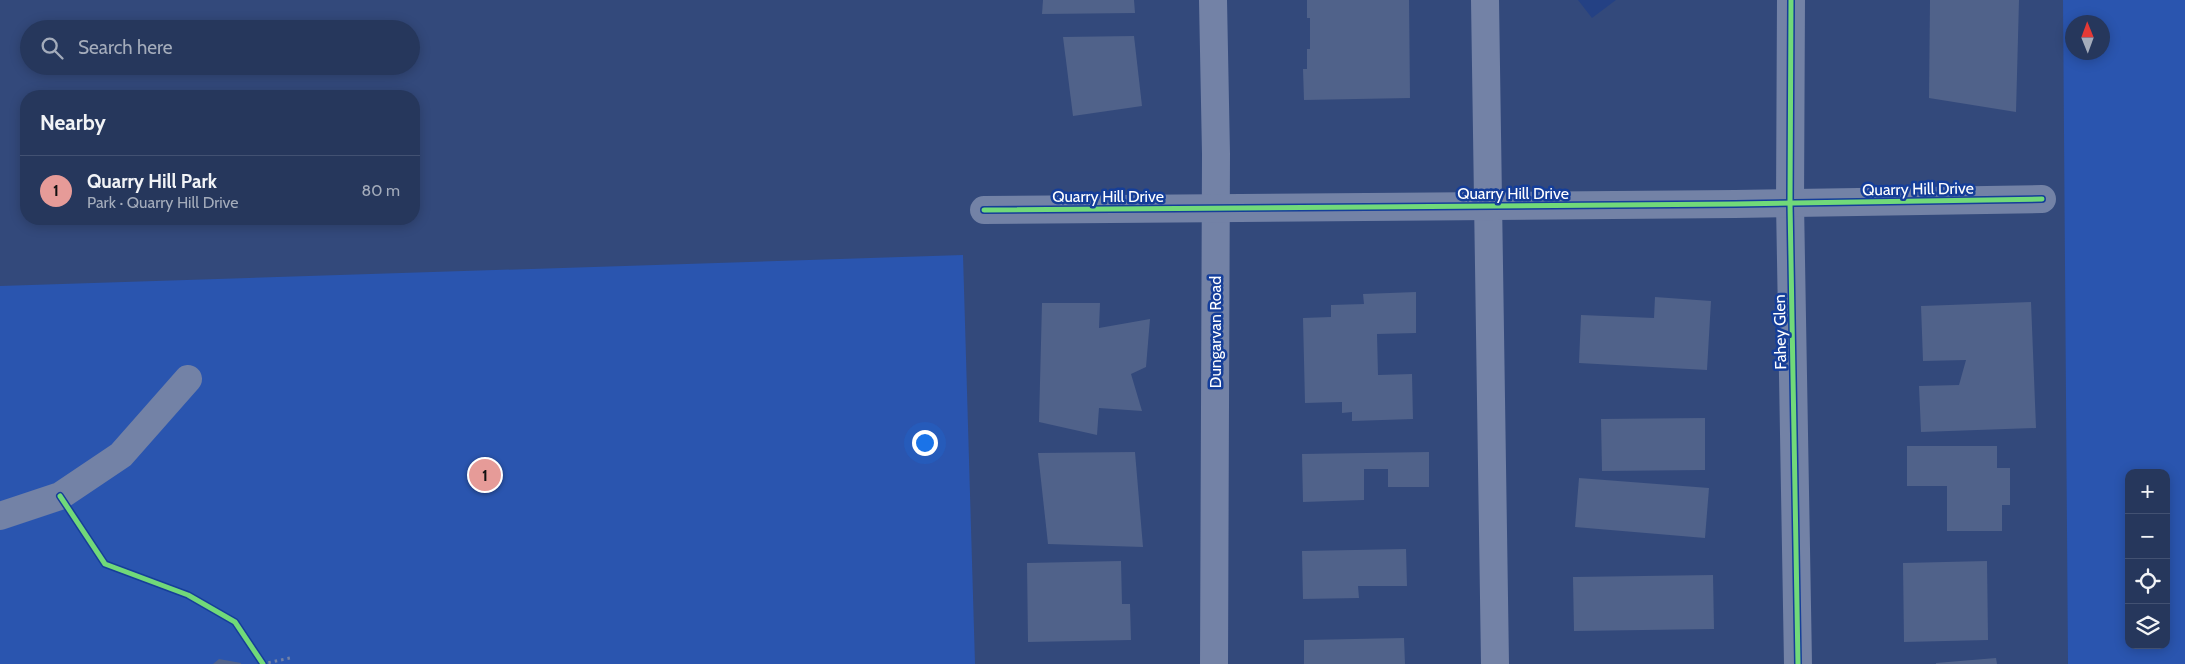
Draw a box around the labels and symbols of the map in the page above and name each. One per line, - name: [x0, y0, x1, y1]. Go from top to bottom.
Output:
- north arrow: [2065, 15, 2110, 60]
- street label: Quarry Hill Drive: [1862, 179, 1974, 199]
- street label: Quarry Hill Drive: [1457, 184, 1569, 203]
- street label: Quarry Hill Drive: [1052, 187, 1164, 206]
- street label: Dungarvan Road: [1206, 276, 1225, 388]
- street label: Fahey Glen: [1770, 294, 1790, 370]
- your location: [912, 430, 938, 456]
- pin: 1: [469, 456, 501, 494]

